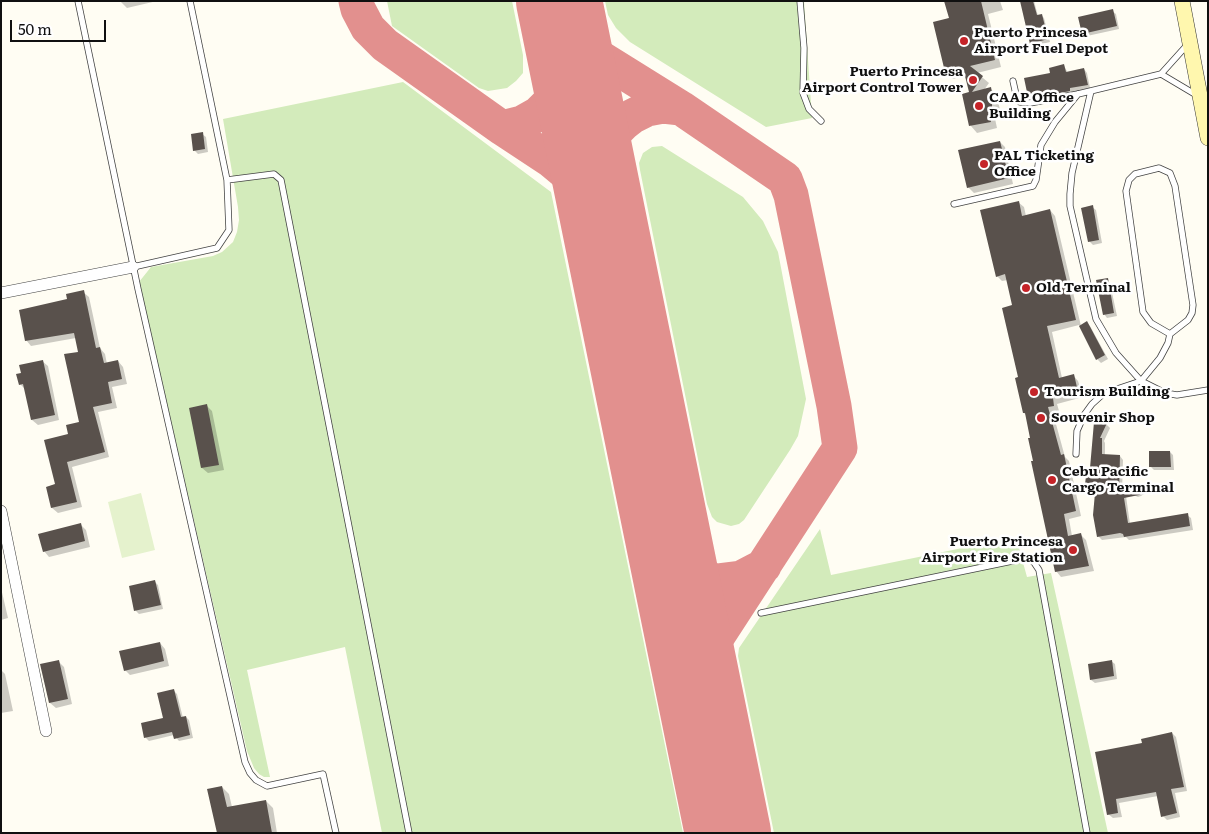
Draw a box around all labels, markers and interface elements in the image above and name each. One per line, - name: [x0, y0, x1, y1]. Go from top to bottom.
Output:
- scale bar: [12, 10, 109, 42]
- text: 50 m: [18, 17, 52, 40]
- place label: Puerto Princesa Airport Fuel Depot: [974, 25, 1108, 58]
- marker: Puerto Princesa Airport Fuel Depot: [958, 35, 970, 47]
- place label: Puerto Princesa Airport Control Tower: [802, 64, 963, 96]
- marker: Puerto Princesa Airport Control Tower: [967, 74, 979, 86]
- place label: CAAP Office Building: [989, 90, 1074, 122]
- marker: CAAP Office Building: [973, 100, 985, 112]
- place label: PAL Ticketing Office: [994, 148, 1094, 180]
- marker: PAL Ticketing Office: [978, 158, 990, 170]
- place label: Old Terminal: [1036, 280, 1131, 296]
- marker: Old Terminal: [1020, 282, 1032, 294]
- place label: Tourism Building: [1044, 384, 1170, 400]
- marker: Tourism Building: [1028, 386, 1040, 398]
- place label: Souvenir Shop: [1051, 410, 1155, 426]
- marker: Souvenir Shop: [1035, 412, 1047, 424]
- place label: Cebu Pacific Cargo Terminal: [1062, 464, 1174, 497]
- marker: Cebu Pacific Cargo Terminal: [1046, 474, 1058, 486]
- place label: Puerto Princesa Airport Fire Station: [921, 534, 1063, 566]
- marker: Puerto Princesa Airport Fire Station: [1067, 544, 1079, 556]

